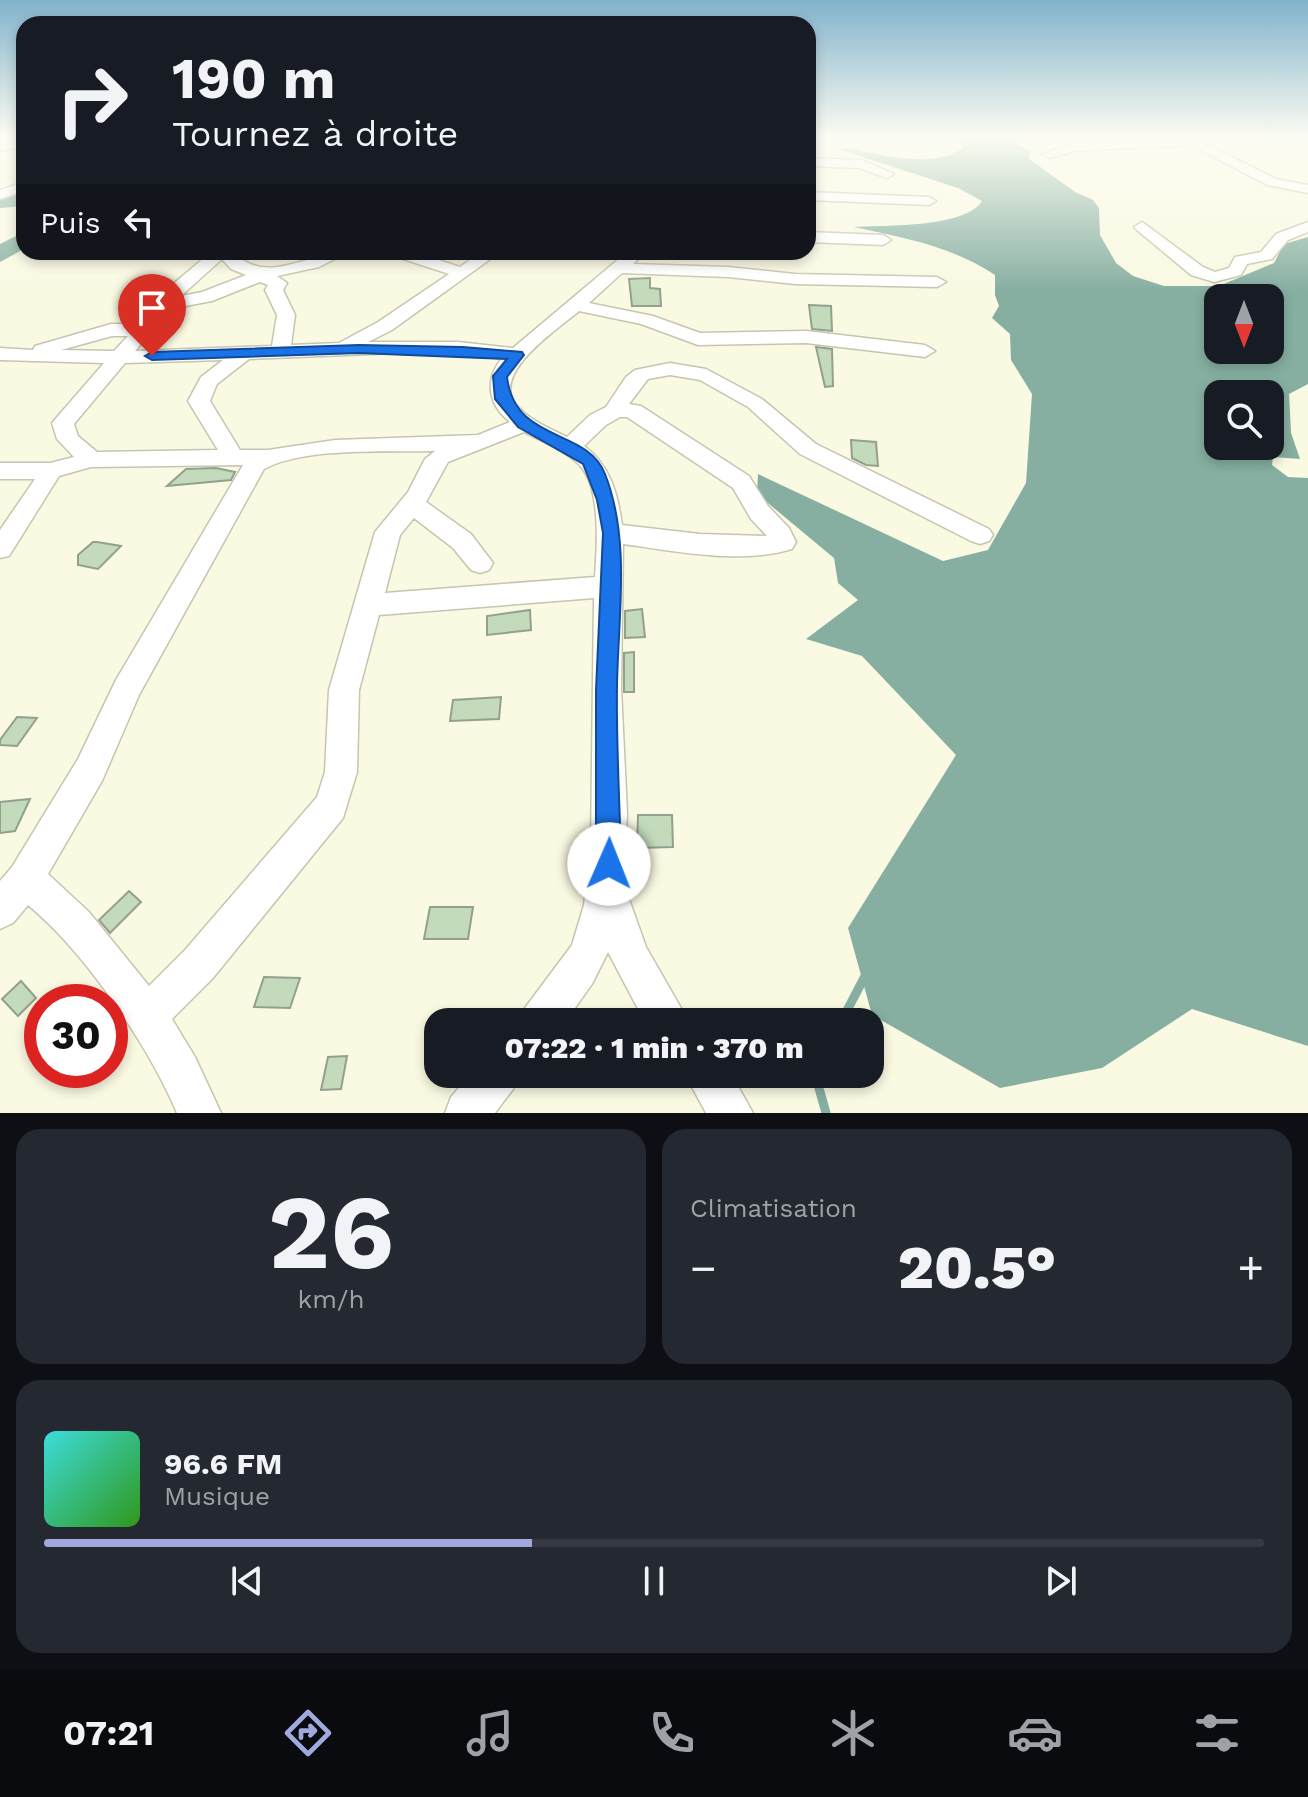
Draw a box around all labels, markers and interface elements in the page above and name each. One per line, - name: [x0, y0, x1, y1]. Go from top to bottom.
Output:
- text: 190 m: [172, 46, 335, 112]
- icon: right: [40, 48, 144, 152]
- text: Tournez à droite: [172, 113, 458, 155]
- icon: left: [117, 200, 161, 244]
- text: Puis: [40, 205, 101, 240]
- pin: [118, 274, 186, 356]
- north arrow: [1204, 284, 1284, 364]
- map controls: [1204, 284, 1284, 460]
- icon: arrive: [130, 286, 174, 330]
- button: search: [1204, 380, 1284, 460]
- position arrow: [567, 822, 651, 906]
- speed limit sign: 30: [24, 984, 128, 1088]
- text: 07:22 · 1 min · 370 m: [504, 1030, 804, 1065]
- text: 26: [268, 1171, 394, 1293]
- text: Climatisation: [690, 1193, 857, 1223]
- text: 20.5°: [898, 1232, 1056, 1303]
- text: −: [690, 1242, 717, 1294]
- text: +: [1237, 1242, 1264, 1294]
- text: km/h: [298, 1284, 364, 1314]
- text: 96.6 FM: [164, 1446, 282, 1481]
- text: Musique: [164, 1481, 270, 1511]
- icon: previous: [225, 1559, 269, 1603]
- icon: pause: [632, 1559, 676, 1603]
- icon: next: [1039, 1559, 1083, 1603]
- icon: directions: [280, 1705, 336, 1761]
- icon: music: [462, 1705, 518, 1761]
- icon: phone: [644, 1705, 700, 1761]
- icon: climate: [825, 1705, 881, 1761]
- icon: car: [1007, 1705, 1063, 1761]
- icon: filters: [1189, 1705, 1245, 1761]
- text: 07:21: [63, 1712, 154, 1754]

